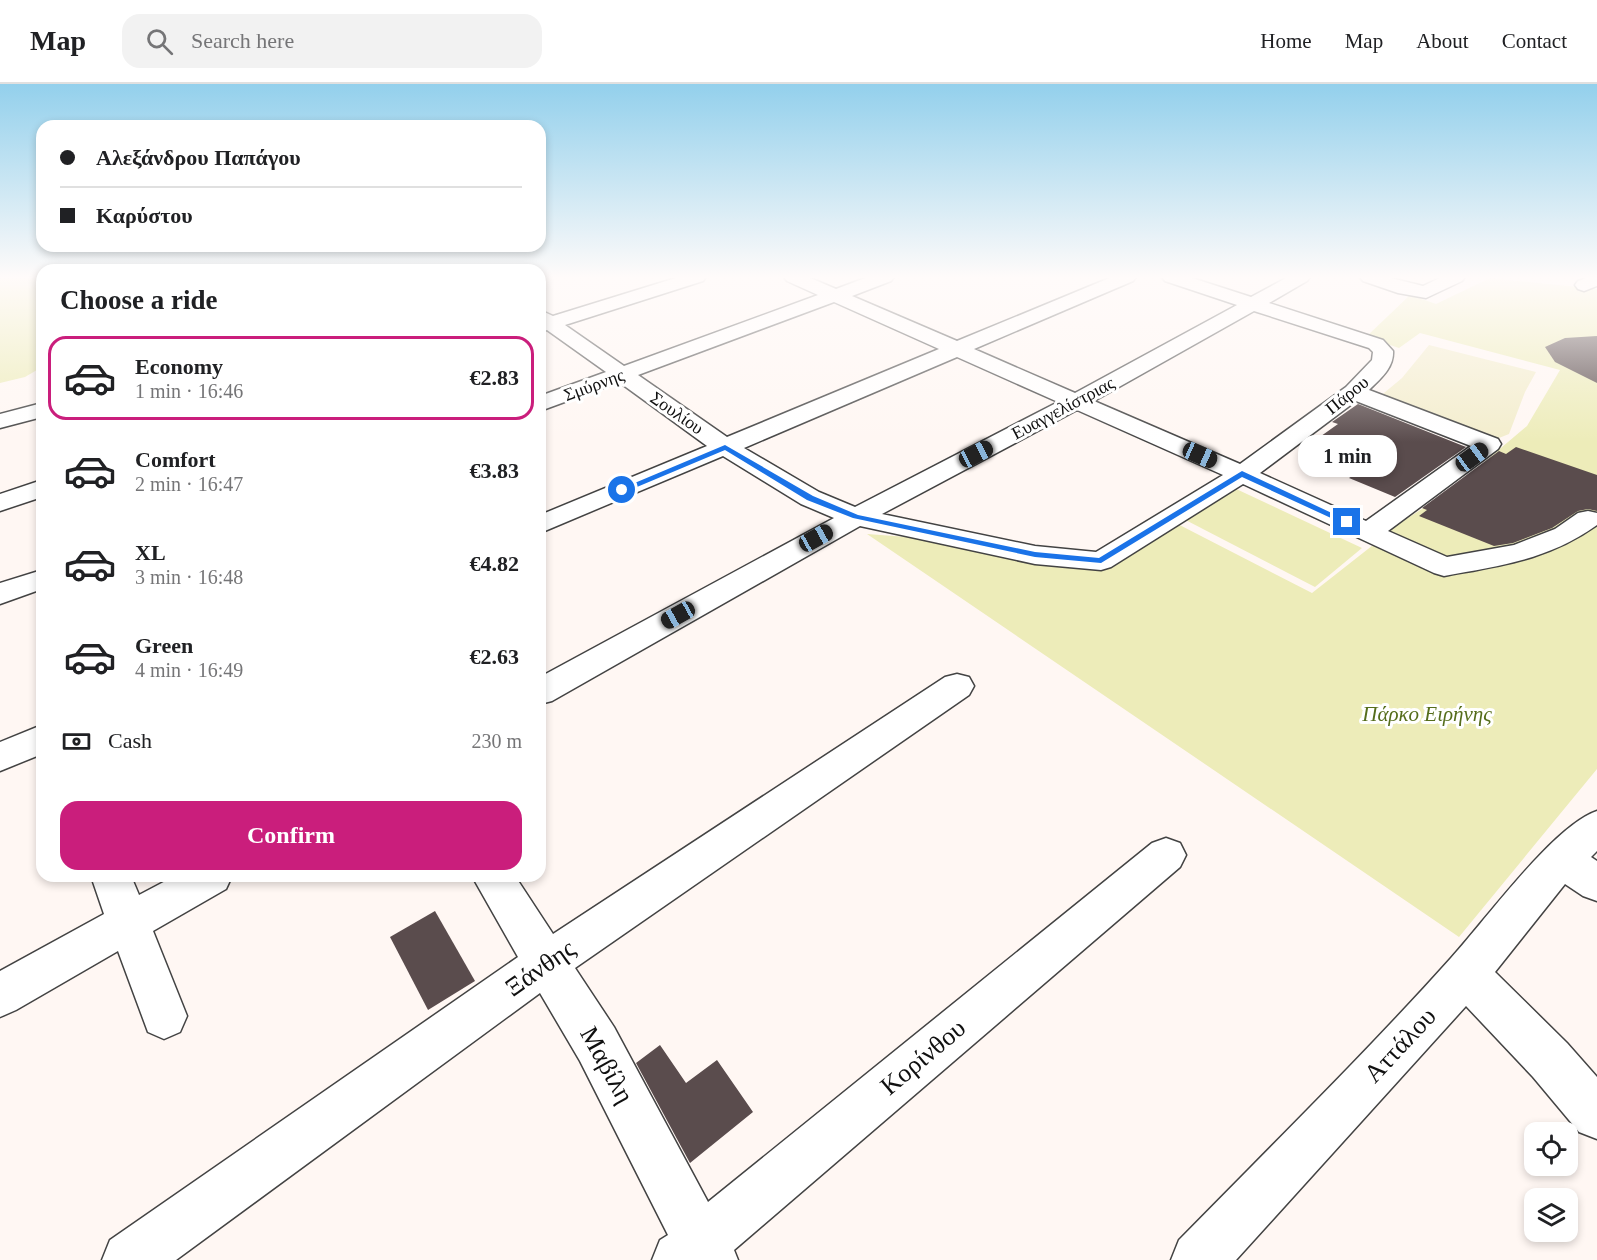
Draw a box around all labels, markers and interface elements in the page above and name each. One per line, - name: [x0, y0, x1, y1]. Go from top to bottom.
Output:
- search box: [122, 14, 542, 68]
- text: Map: [30, 25, 86, 56]
- icon: search: [143, 25, 176, 58]
- text: Search here: [191, 28, 294, 53]
- text: Home: [1260, 29, 1312, 53]
- text: Map: [1345, 29, 1383, 53]
- text: About: [1416, 29, 1469, 53]
- text: Contact: [1502, 29, 1567, 53]
- text: Αλεξάνδρου Παπάγου: [96, 145, 301, 170]
- text: Καρύστου: [96, 203, 193, 228]
- text: Choose a ride: [60, 285, 218, 315]
- icon: car: [63, 351, 117, 405]
- text: Economy: [135, 354, 223, 379]
- text: €2.83: [470, 365, 519, 390]
- street label: Σμύρνης: [561, 365, 627, 405]
- street label: Πάρου: [1322, 372, 1373, 418]
- street label: Ευαγγελίστριας: [1008, 373, 1118, 443]
- text: 1 min · 16:46: [135, 380, 243, 402]
- street label: Σουλίου: [647, 388, 707, 438]
- callout: 1 min: [1298, 435, 1396, 477]
- car: [956, 438, 996, 470]
- car: [1180, 439, 1220, 471]
- car: [1452, 439, 1492, 475]
- icon: car: [63, 444, 117, 498]
- text: 1 min: [1323, 445, 1372, 467]
- text: Comfort: [135, 447, 216, 472]
- text: €3.83: [470, 458, 519, 483]
- text: 2 min · 16:47: [135, 473, 243, 495]
- route start: [608, 476, 635, 503]
- route end: [1333, 508, 1360, 535]
- car: [796, 521, 836, 555]
- icon: car: [63, 537, 117, 591]
- text: XL: [135, 540, 166, 565]
- text: €4.82: [470, 551, 519, 576]
- text: 3 min · 16:48: [135, 566, 243, 588]
- car: [658, 598, 698, 632]
- icon: car: [63, 630, 117, 684]
- text: Green: [135, 633, 193, 658]
- text: €2.63: [470, 644, 519, 669]
- text: 4 min · 16:49: [135, 659, 243, 681]
- park label: Πάρκο Ειρήνης: [1361, 702, 1492, 726]
- icon: cash: [60, 725, 93, 758]
- text: Cash: [108, 728, 152, 753]
- text: 230 m: [471, 730, 522, 752]
- button: Confirm: [60, 801, 522, 870]
- street label: Ξάνθης: [500, 933, 581, 1002]
- street label: Αττάλου: [1358, 1002, 1442, 1088]
- street label: Κορίνθου: [875, 1013, 971, 1101]
- street label: Μαβίλη: [574, 1022, 640, 1108]
- map controls: [1524, 1122, 1578, 1242]
- button: locate: [1524, 1122, 1578, 1176]
- button: layers: [1524, 1188, 1578, 1242]

